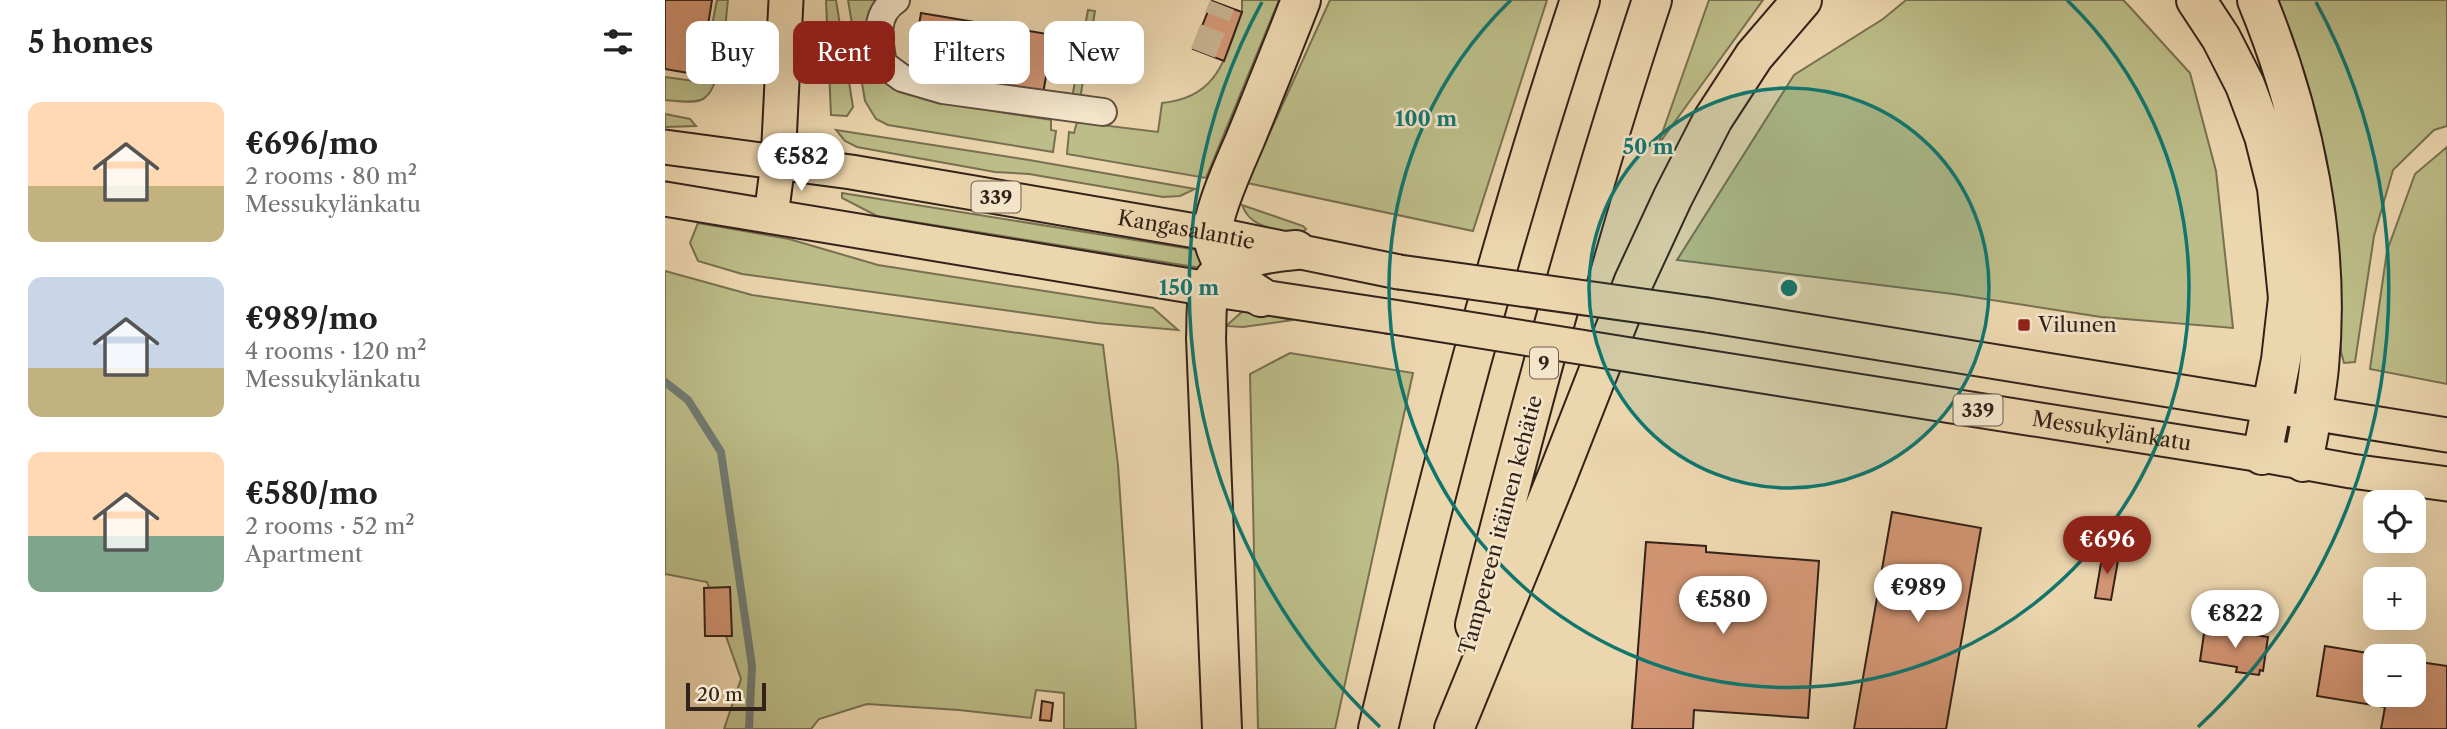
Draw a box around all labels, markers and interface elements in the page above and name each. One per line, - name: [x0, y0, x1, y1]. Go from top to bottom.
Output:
- chip: Buy: [686, 21, 779, 84]
- chip: Rent: [793, 21, 895, 84]
- chip: Filters: [909, 21, 1030, 84]
- chip: New: [1044, 21, 1144, 84]
- icon: filters: [599, 23, 637, 61]
- text: 5 homes: [28, 24, 153, 61]
- text: 100 m: [1395, 106, 1457, 131]
- text: €696/mo: [245, 125, 378, 162]
- icon: home: [84, 130, 168, 214]
- pin: €582: [760, 134, 842, 193]
- text: 50 m: [1622, 134, 1674, 159]
- text: €582: [773, 142, 829, 170]
- text: 2 rooms · 80 m²: [245, 162, 417, 190]
- road number: 339: [971, 182, 1021, 212]
- text: Messukylänkatu: [245, 190, 421, 218]
- street label: Kangasalantie: [1116, 205, 1257, 254]
- text: 150 m: [1159, 275, 1219, 300]
- centre of rings: [1777, 276, 1801, 300]
- text: €989/mo: [245, 300, 378, 337]
- icon: home: [84, 305, 168, 389]
- place label: Vilunen: [2037, 312, 2117, 337]
- marker: Vilunen: [2016, 317, 2032, 333]
- text: 4 rooms · 120 m²: [245, 337, 427, 365]
- road number: 9: [1530, 348, 1558, 378]
- text: Messukylänkatu: [245, 365, 421, 393]
- street label: Tampereen itäinen kehätie: [1454, 392, 1547, 657]
- road number: 339: [1953, 394, 2003, 426]
- street label: Messukylänkatu: [2031, 406, 2193, 456]
- text: €580/mo: [245, 475, 378, 512]
- icon: home: [84, 480, 168, 564]
- map controls: [2363, 490, 2426, 707]
- button: locate: [2363, 490, 2426, 553]
- text: 2 rooms · 52 m²: [245, 512, 415, 540]
- pin: €696: [2066, 516, 2148, 576]
- text: €696: [2079, 525, 2135, 553]
- text: Apartment: [245, 540, 363, 568]
- pin: €989: [1877, 564, 1959, 624]
- button: +: [2363, 567, 2426, 630]
- text: €989: [1890, 573, 1946, 601]
- pin: €580: [1682, 576, 1764, 636]
- text: €580: [1695, 585, 1751, 613]
- pin: €822: [2194, 590, 2276, 650]
- text: €822: [2207, 599, 2263, 627]
- button: −: [2363, 644, 2426, 707]
- scale bar: [686, 680, 767, 712]
- text: 20 m: [697, 683, 743, 706]

